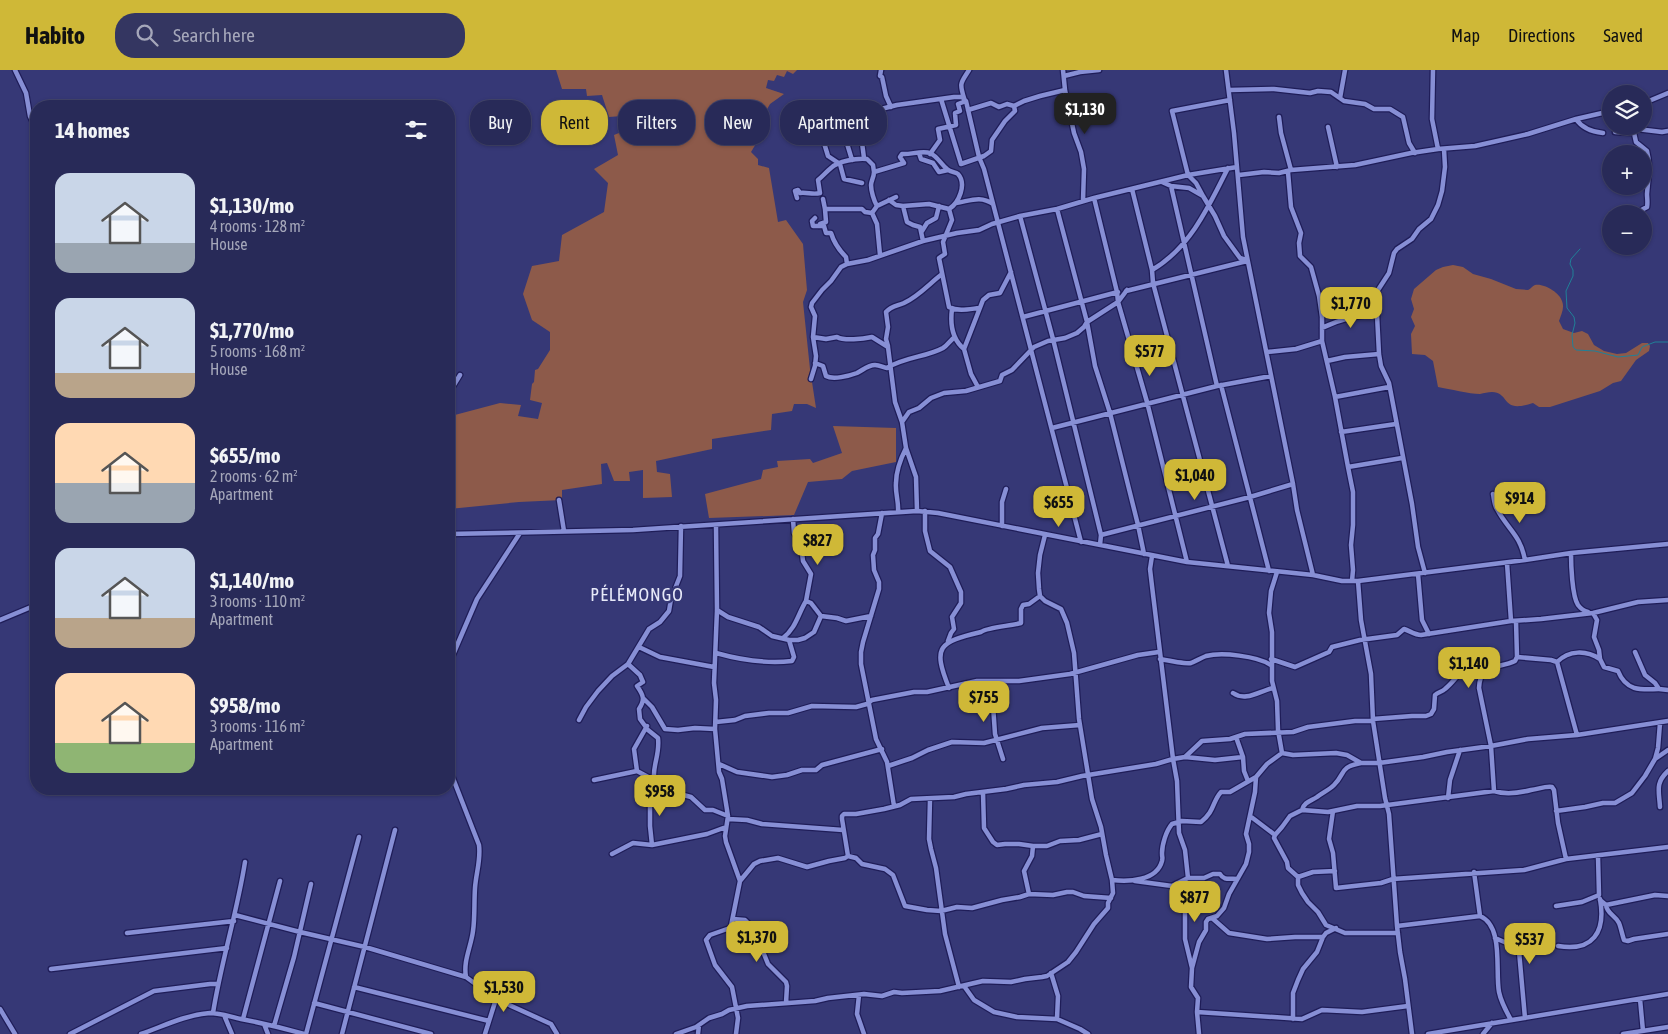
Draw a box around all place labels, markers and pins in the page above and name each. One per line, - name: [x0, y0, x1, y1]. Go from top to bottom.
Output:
- pin: $1,130: [1044, 92, 1126, 135]
- pin: $1,770: [1310, 286, 1392, 329]
- pin: $577: [1120, 334, 1180, 377]
- pin: $1,040: [1154, 458, 1236, 501]
- pin: $914: [1490, 482, 1550, 524]
- pin: $655: [1029, 486, 1089, 528]
- pin: $827: [788, 524, 848, 566]
- pin: $1,140: [1428, 646, 1510, 689]
- pin: $755: [954, 680, 1014, 723]
- pin: $958: [630, 774, 690, 817]
- pin: $877: [1165, 880, 1225, 923]
- pin: $1,370: [716, 920, 798, 963]
- pin: $537: [1500, 922, 1560, 965]
- pin: $1,530: [463, 970, 545, 1013]

